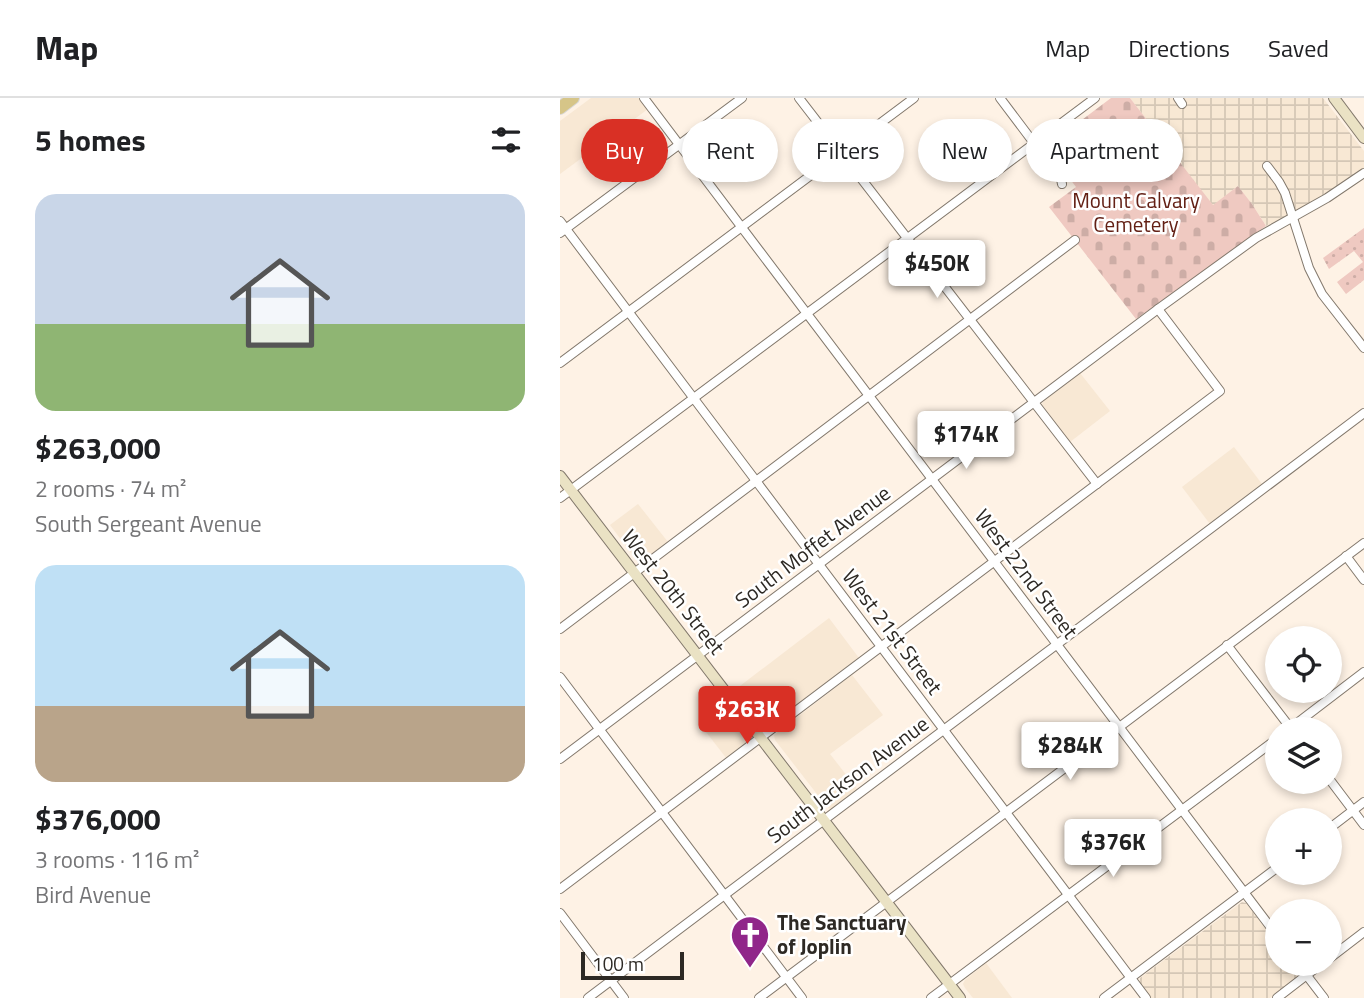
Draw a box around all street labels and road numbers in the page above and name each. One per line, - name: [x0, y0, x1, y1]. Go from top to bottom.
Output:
- street label: South Moffet Avenue: [728, 477, 897, 615]
- street label: West 22nd Street: [967, 502, 1087, 646]
- street label: West 20th Street: [615, 522, 733, 661]
- street label: West 21st Street: [835, 562, 951, 701]
- street label: South Jackson Avenue: [760, 708, 935, 851]

